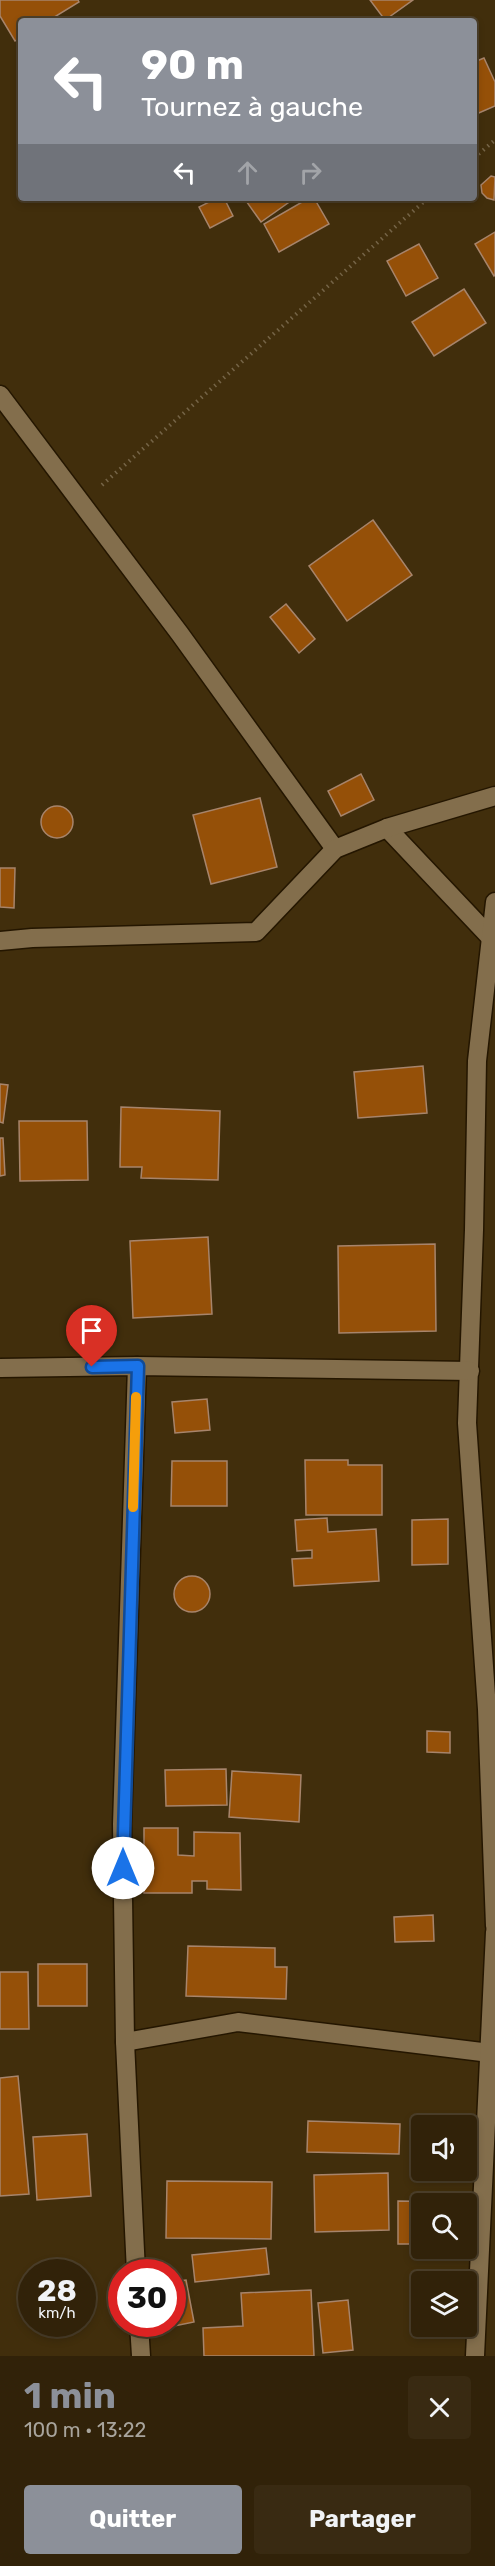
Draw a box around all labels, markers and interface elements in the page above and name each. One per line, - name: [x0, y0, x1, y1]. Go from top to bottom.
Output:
- text: 90 m: [141, 40, 244, 90]
- icon: left: [42, 42, 120, 120]
- text: Tournez à gauche: [141, 91, 363, 123]
- icon: left: [168, 156, 201, 189]
- icon: ahead: [231, 156, 264, 189]
- icon: right: [294, 156, 327, 189]
- pin: [66, 1305, 117, 1367]
- icon: arrive: [75, 1314, 108, 1347]
- position arrow: [91, 1836, 155, 1900]
- map controls: [411, 2115, 477, 2337]
- button: sound: [411, 2115, 477, 2181]
- button: search: [411, 2193, 477, 2259]
- speed limit sign: 30: [108, 2259, 186, 2337]
- button: layers: [411, 2271, 477, 2337]
- text: 28: [37, 2273, 77, 2309]
- text: km/h: [38, 2304, 76, 2322]
- text: 1 min: [24, 2374, 116, 2417]
- button: close: [408, 2376, 471, 2439]
- text: 100 m · 13:22: [24, 2418, 146, 2442]
- button: Quitter: [24, 2485, 242, 2554]
- button: Partager: [254, 2485, 471, 2554]

